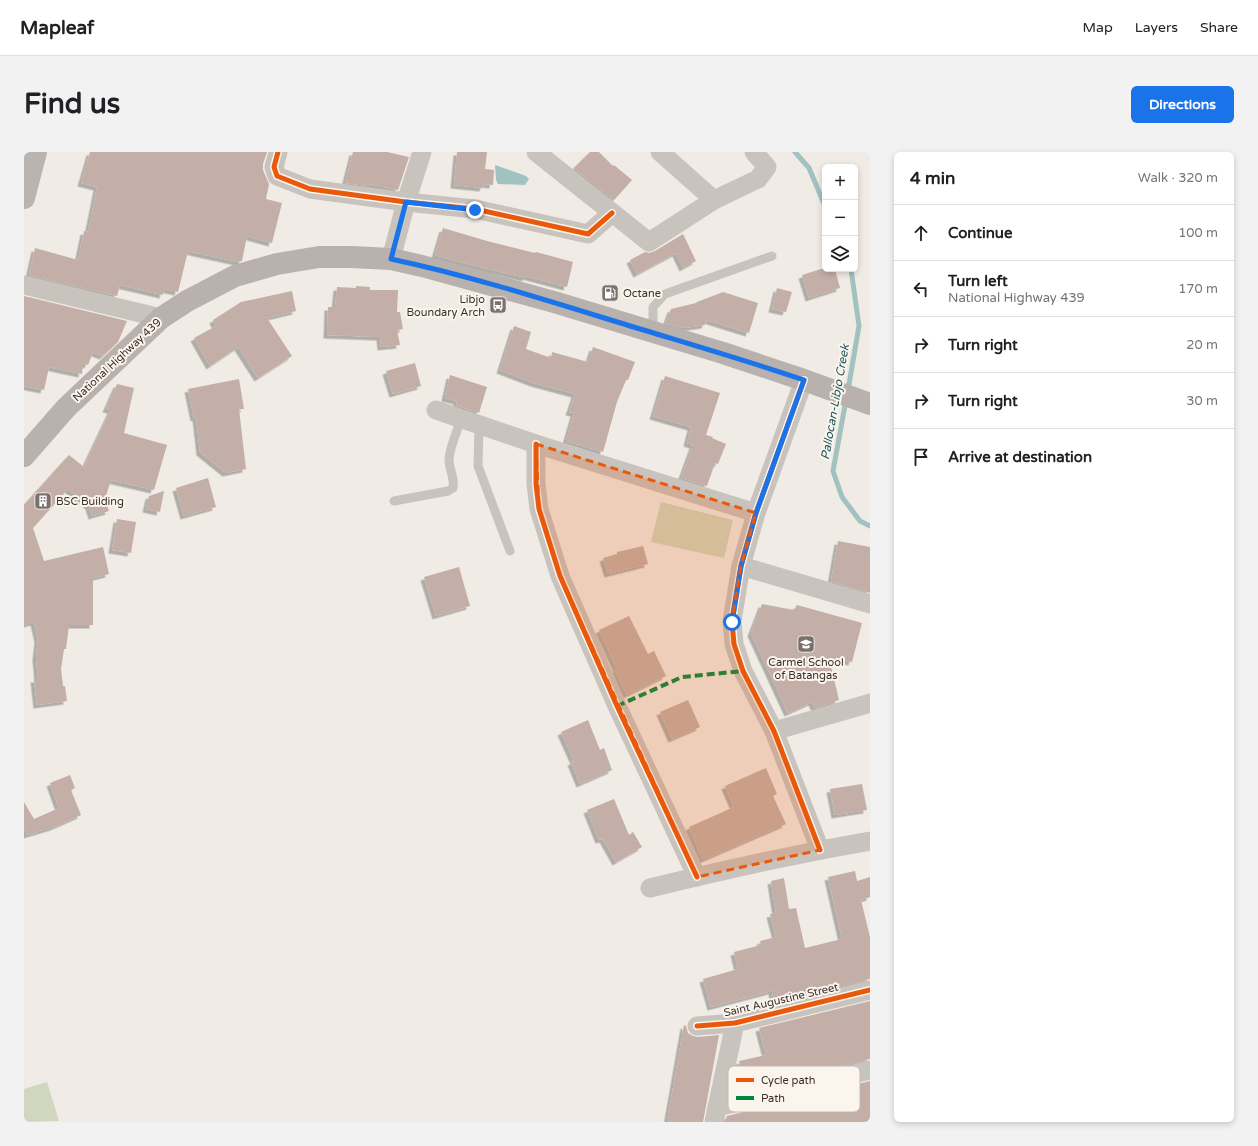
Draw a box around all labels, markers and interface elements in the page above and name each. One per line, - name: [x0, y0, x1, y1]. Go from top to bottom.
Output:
- text: Mapleaf: [20, 17, 94, 39]
- text: Map: [1083, 19, 1113, 36]
- text: Layers: [1135, 19, 1178, 36]
- text: Share: [1200, 19, 1238, 36]
- button: Directions: [1131, 86, 1234, 123]
- text: Find us: [24, 87, 120, 121]
- map controls: [822, 164, 858, 272]
- button: +: [822, 164, 858, 200]
- text: 4 min: [910, 168, 955, 189]
- text: Walk · 320 m: [1138, 170, 1218, 186]
- button: −: [822, 200, 858, 236]
- route end: [466, 201, 484, 219]
- icon: ahead: [910, 222, 932, 244]
- text: Continue: [948, 224, 1012, 242]
- text: 100 m: [1178, 225, 1218, 241]
- button: layers: [822, 236, 858, 272]
- text: Turn left: [948, 272, 1008, 290]
- icon: left: [910, 278, 932, 300]
- text: 170 m: [1178, 281, 1218, 297]
- fuel station icon: Octane: [600, 283, 620, 303]
- place label: Octane: [623, 287, 661, 300]
- text: National Highway 439: [948, 290, 1085, 306]
- place label: Libjo Boundary Arch: [406, 293, 485, 319]
- bus stop icon: Libjo Boundary Arch: [488, 295, 508, 315]
- street label: National Highway 439: [70, 316, 164, 404]
- icon: right: [910, 334, 932, 356]
- text: Turn right: [948, 336, 1018, 354]
- text: 20 m: [1186, 337, 1218, 353]
- water label: Pallocan-Libjo Creek: [818, 342, 852, 461]
- icon: right: [910, 390, 932, 412]
- text: Turn right: [948, 392, 1018, 410]
- text: 30 m: [1186, 393, 1218, 409]
- icon: arrive: [910, 446, 932, 468]
- text: Arrive at destination: [948, 448, 1092, 466]
- building icon: BSC Building: [33, 491, 53, 511]
- place label: BSC Building: [56, 495, 124, 508]
- route start: [723, 613, 741, 631]
- school or university icon: Carmel School of Batangas: [796, 634, 816, 654]
- place label: Carmel School of Batangas: [768, 656, 844, 682]
- street label: Saint Augustine Street: [722, 980, 840, 1020]
- legend: [728, 1066, 860, 1112]
- text: Cycle path: [761, 1074, 816, 1087]
- text: Path: [761, 1092, 785, 1105]

